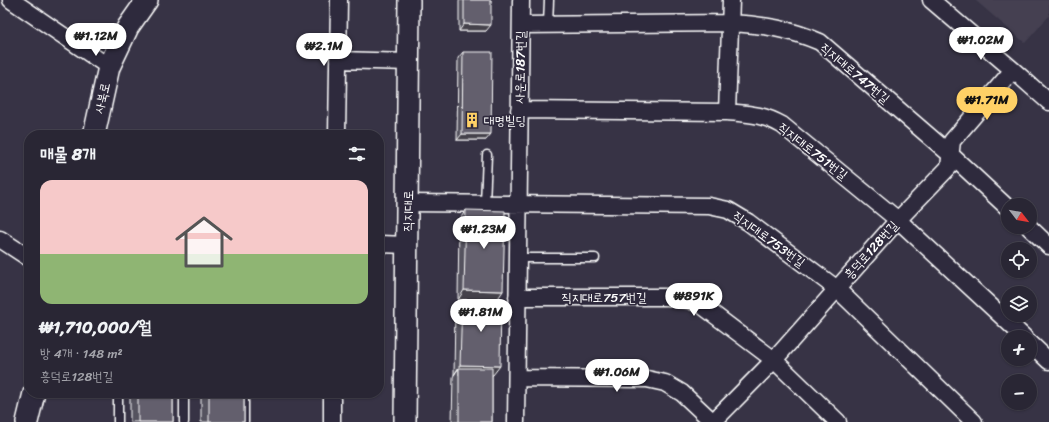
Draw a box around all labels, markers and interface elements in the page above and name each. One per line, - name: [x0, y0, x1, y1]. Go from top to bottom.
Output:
- pin: ₩1.12M: [63, 23, 129, 57]
- text: ₩1.12M: [74, 24, 118, 47]
- pin: ₩1.02M: [948, 27, 1014, 61]
- text: ₩1.02M: [958, 28, 1004, 51]
- street label: 사운로187번길: [508, 30, 532, 105]
- pin: ₩2.1M: [296, 33, 352, 67]
- text: ₩2.1M: [305, 34, 343, 57]
- street label: 직지대로747번길: [815, 37, 895, 109]
- street label: 사북로: [87, 80, 117, 117]
- pin: ₩1.71M: [954, 87, 1020, 121]
- text: ₩1.71M: [965, 88, 1009, 111]
- place label: 대명빌딩: [484, 109, 526, 132]
- building icon: 대명빌딩: [463, 111, 481, 129]
- street label: 직지대로751번길: [773, 116, 853, 186]
- text: 매물 8개: [40, 139, 96, 169]
- icon: filters: [346, 143, 368, 165]
- street label: 직지대로: [396, 190, 420, 232]
- north arrow: [1001, 198, 1037, 234]
- map controls: [1001, 198, 1037, 410]
- street label: 직지대로753번길: [728, 205, 810, 273]
- icon: home: [168, 206, 240, 278]
- street label: 흥덕로128번길: [838, 215, 904, 285]
- pin: ₩1.23M: [451, 216, 517, 250]
- text: ₩1.23M: [462, 217, 506, 240]
- button: locate: [1001, 242, 1037, 278]
- pin: ₩891K: [666, 283, 722, 317]
- text: ₩891K: [674, 284, 714, 307]
- street label: 직지대로757번길: [561, 286, 647, 309]
- button: layers: [1001, 286, 1037, 322]
- pin: ₩1.81M: [448, 299, 514, 333]
- text: ₩1.81M: [459, 300, 503, 323]
- text: ₩1,710,000/월: [40, 312, 152, 342]
- button: +: [1001, 330, 1037, 366]
- text: 방 4개 · 148 m²: [40, 342, 123, 365]
- pin: ₩1.06M: [584, 359, 650, 393]
- text: ₩1.06M: [594, 360, 640, 383]
- text: 흥덕로128번길: [40, 365, 113, 388]
- button: −: [1001, 374, 1037, 410]

